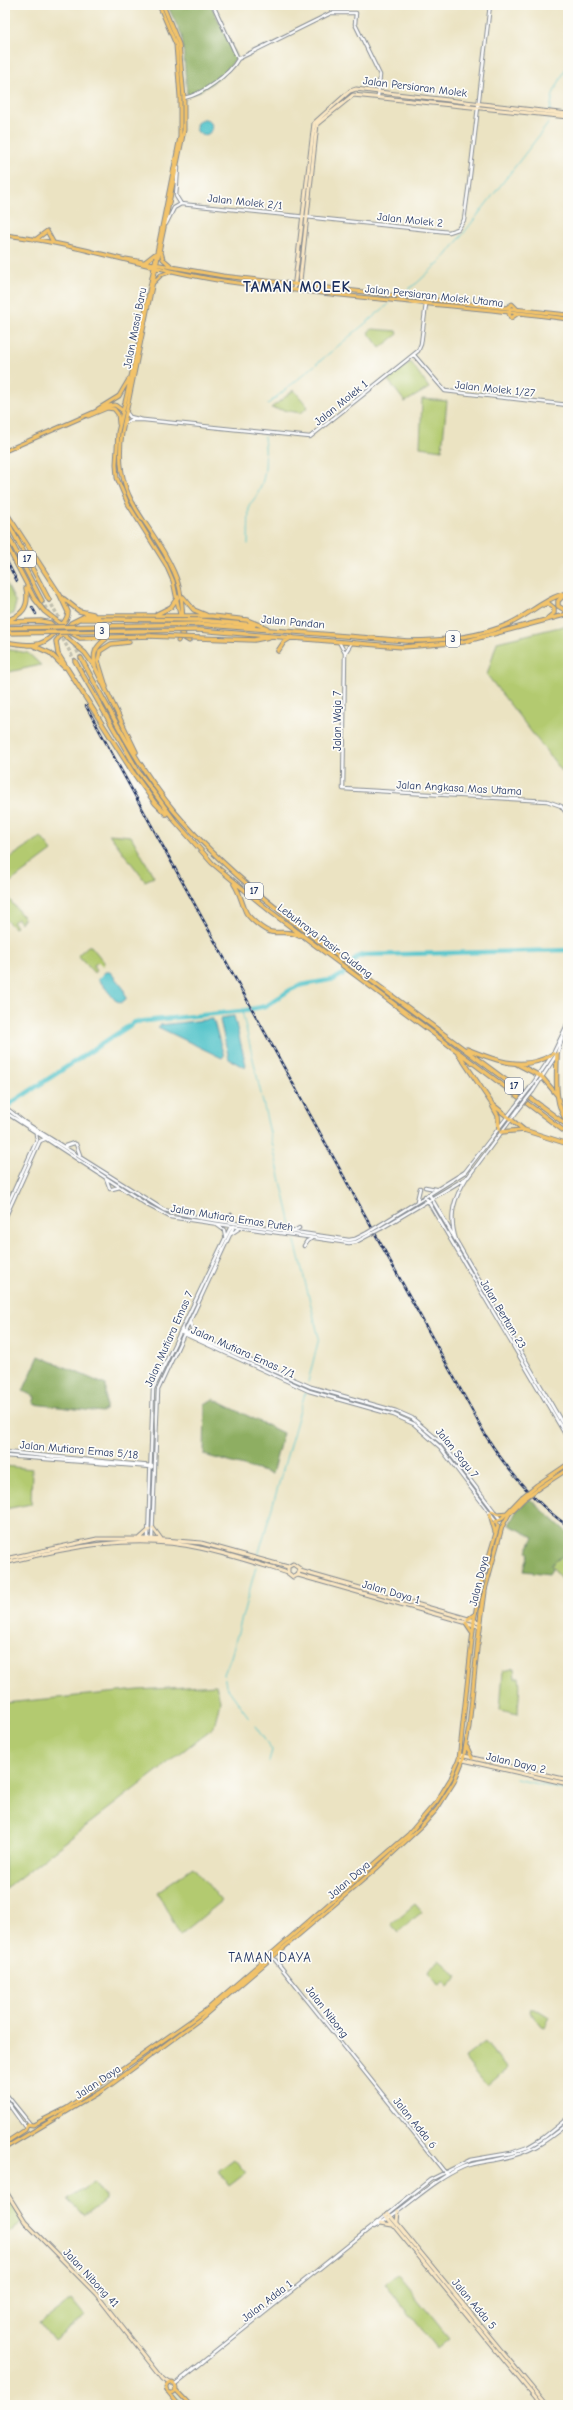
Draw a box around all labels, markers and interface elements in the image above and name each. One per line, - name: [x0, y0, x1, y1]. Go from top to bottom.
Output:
- street label: Jalan Persiaran Molek: [362, 74, 468, 100]
- street label: Jalan Molek 2/1: [207, 192, 283, 212]
- street label: Jalan Molek 2: [376, 210, 444, 230]
- district label: TAMAN MOLEK: [243, 278, 351, 296]
- street label: Jalan Persiaran Molek Utama: [364, 282, 504, 310]
- street label: Jalan Masai Baru: [121, 286, 149, 370]
- street label: Jalan Molek 1: [312, 378, 370, 428]
- street label: Jalan Molek 1/27: [454, 378, 536, 400]
- road number: 17: [18, 551, 36, 567]
- street label: Jalan Pandan: [261, 613, 325, 631]
- road number: 3: [95, 623, 109, 639]
- road number: 3: [446, 631, 460, 647]
- street label: Jalan Waja 7: [331, 691, 344, 751]
- street label: Jalan Angkasa Mas Utama: [396, 778, 522, 798]
- road number: 17: [245, 883, 263, 899]
- street label: Lebuhraya Pasir Gudang: [275, 901, 375, 981]
- road number: 17: [505, 1078, 523, 1094]
- street label: Jalan Mutiara Emas Puteh: [170, 1202, 294, 1234]
- street label: Jalan Bertam 23: [477, 1277, 529, 1351]
- street label: Jalan Mutiara Emas 7: [142, 1289, 196, 1389]
- street label: Jalan Mutiara Emas 7/1: [189, 1323, 297, 1381]
- street label: Jalan Sagu 7: [433, 1425, 481, 1481]
- street label: Jalan Mutiara Emas 5/18: [19, 1438, 139, 1462]
- street label: Jalan Daya: [466, 1554, 492, 1608]
- street label: Jalan Daya 1: [361, 1578, 421, 1606]
- street label: Jalan Daya 2: [485, 1750, 547, 1776]
- street label: Jalan Daya: [325, 1858, 373, 1902]
- district label: TAMAN DAYA: [228, 1950, 312, 1965]
- street label: Jalan Nibong: [303, 1984, 351, 2040]
- street label: Jalan Daya: [73, 2062, 123, 2102]
- street label: Jalan Adda 6: [390, 2095, 440, 2151]
- street label: Jalan Nibong 41: [61, 2246, 121, 2310]
- street label: Jalan Adda 5: [449, 2276, 499, 2332]
- street label: Jalan Adda 1: [239, 2277, 295, 2325]

